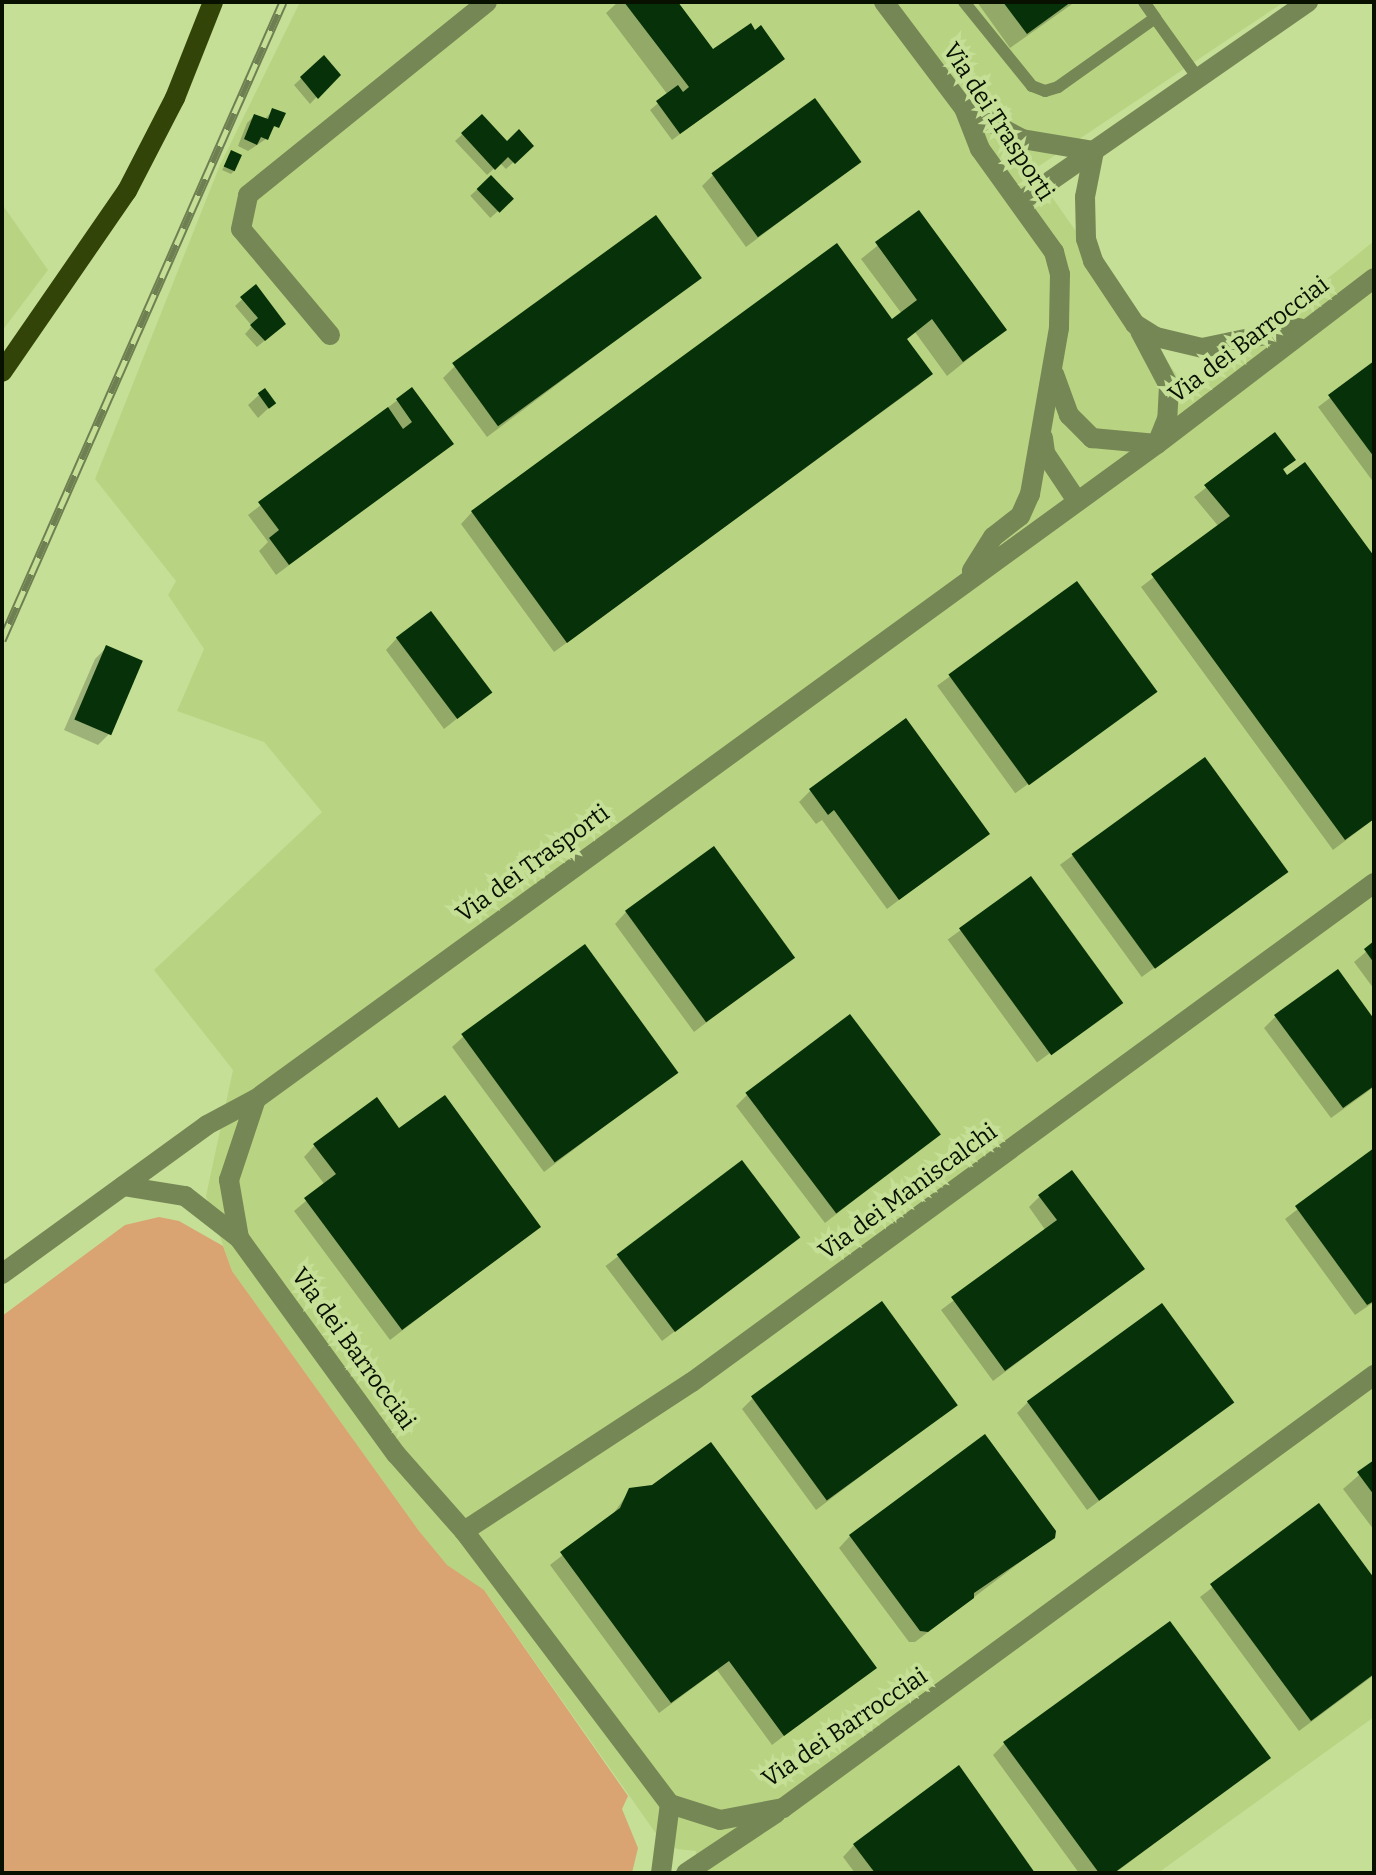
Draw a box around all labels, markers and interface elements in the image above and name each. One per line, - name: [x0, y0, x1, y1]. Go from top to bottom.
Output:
- street label: Via dei Trasporti: [936, 38, 1060, 206]
- street label: Via dei Barrocciai: [1163, 270, 1335, 410]
- street label: Via dei Trasporti: [451, 799, 615, 929]
- street label: Via dei Maniscalchi: [813, 1118, 1003, 1266]
- street label: Via dei Barrocciai: [285, 1263, 421, 1435]
- street label: Via dei Barrocciai: [757, 1662, 933, 1794]

